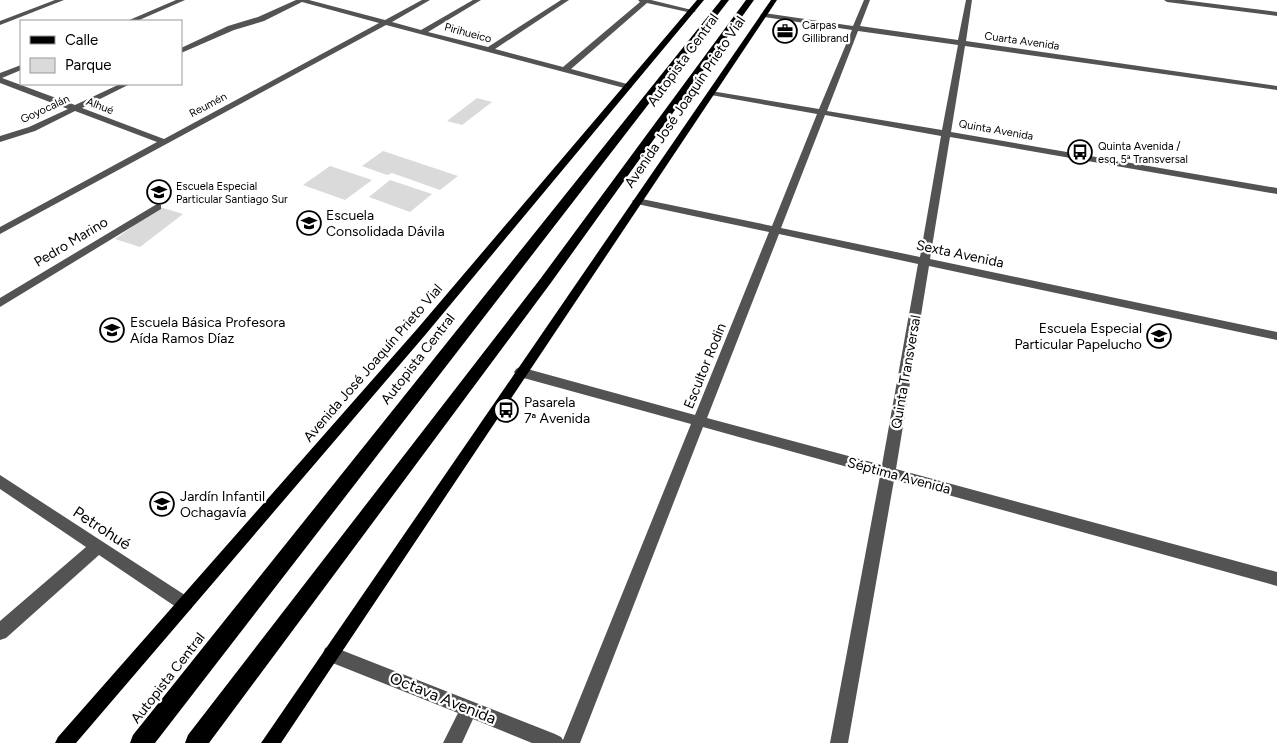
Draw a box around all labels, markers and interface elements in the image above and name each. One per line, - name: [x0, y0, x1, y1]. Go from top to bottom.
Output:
- street label: Autopista Central: [644, 10, 722, 110]
- street label: Avenida José Joaquín Prieto Vial: [621, 13, 749, 191]
- office icon: Carpas Gillibrand: [772, 18, 798, 44]
- place label: Carpas Gillibrand: [802, 19, 849, 45]
- legend: [20, 20, 182, 85]
- street label: Pirihueico: [443, 20, 493, 46]
- street label: Cuarta Avenida: [984, 29, 1060, 53]
- text: Calle: [65, 31, 98, 49]
- text: Parque: [65, 56, 112, 74]
- street label: Reumén: [187, 90, 229, 120]
- street label: Goyocalán: [19, 92, 71, 126]
- street label: Alhué: [85, 95, 115, 117]
- street label: Quinta Avenida: [958, 117, 1034, 143]
- bus stop icon: Quinta Avenida / esq. 5ª Transversal: [1067, 139, 1093, 165]
- place label: Quinta Avenida / esq. 5ª Transversal: [1098, 140, 1188, 166]
- school or university icon: Escuela Especial Particular Santiago Sur: [146, 179, 172, 205]
- place label: Escuela Especial Particular Santiago Sur: [176, 180, 288, 206]
- place label: Escuela Consolidada Dávila: [326, 207, 445, 240]
- school or university icon: Escuela Consolidada Dávila: [296, 210, 322, 236]
- street label: Pedro Marino: [31, 213, 111, 271]
- street label: Sexta Avenida: [915, 236, 1005, 272]
- street label: Avenida José Joaquín Prieto Vial: [300, 281, 446, 445]
- street label: Autopista Central: [377, 310, 459, 408]
- place label: Escuela Básica Profesora Aída Ramos Díaz: [130, 314, 285, 347]
- street label: Quinta Transversal: [888, 314, 924, 430]
- school or university icon: Escuela Básica Profesora Aída Ramos Díaz: [99, 317, 125, 343]
- street label: Escultor Rodin: [680, 320, 730, 411]
- place label: Escuela Especial Particular Papelucho: [1014, 320, 1142, 353]
- school or university icon: Escuela Especial Particular Papelucho: [1146, 323, 1172, 349]
- place label: Pasarela 7ª Avenida: [524, 394, 590, 427]
- bus stop icon: Pasarela 7ª Avenida: [493, 397, 519, 423]
- street label: Séptima Avenida: [846, 454, 952, 498]
- place label: Jardín Infantil Ochagavía: [180, 488, 265, 521]
- school or university icon: Jardín Infantil Ochagavía: [149, 491, 175, 517]
- street label: Petrohué: [69, 502, 135, 554]
- street label: Autopista Central: [127, 629, 209, 727]
- street label: Octava Avenida: [387, 668, 499, 728]

